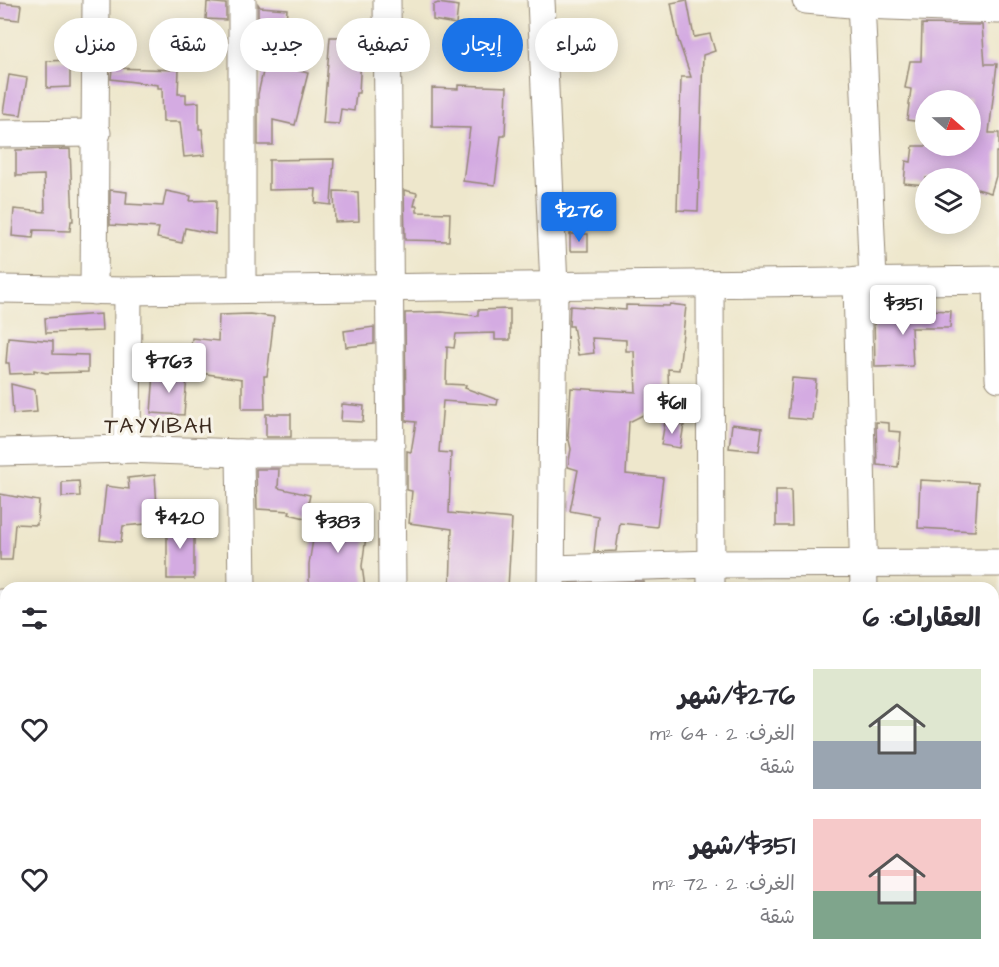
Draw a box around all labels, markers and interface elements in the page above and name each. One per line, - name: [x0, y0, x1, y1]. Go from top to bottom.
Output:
- chip: منزل: [54, 18, 137, 72]
- chip: شقة: [149, 18, 228, 72]
- chip: جديد: [240, 18, 324, 72]
- chip: تصفية: [336, 18, 430, 72]
- chip: إيجار: [442, 18, 523, 72]
- chip: شراء: [535, 18, 618, 72]
- north arrow: [915, 90, 981, 156]
- map controls: [915, 90, 981, 234]
- button: layers: [915, 168, 981, 234]
- pin: $276: [543, 192, 615, 243]
- text: $276: [555, 197, 603, 225]
- pin: $351: [867, 285, 939, 336]
- text: $351: [884, 290, 922, 318]
- pin: $763: [133, 343, 205, 394]
- text: $763: [146, 348, 192, 376]
- pin: $611: [636, 384, 708, 435]
- text: $611: [658, 389, 686, 417]
- district label: TAYYIBAH: [104, 411, 214, 442]
- pin: $420: [144, 499, 216, 550]
- pin: $383: [302, 503, 374, 554]
- text: $420: [156, 504, 204, 532]
- text: $383: [316, 508, 360, 536]
- text: العقارات: 6: [863, 600, 981, 636]
- icon: filters: [18, 602, 51, 635]
- text: $276/شهر: [678, 678, 795, 714]
- icon: home: [861, 693, 933, 765]
- icon: heart: [18, 713, 51, 746]
- text: الغرف: 2 · 64 m²: [650, 720, 795, 748]
- text: شقة: [760, 753, 795, 781]
- text: $351/شهر: [691, 828, 795, 864]
- icon: home: [861, 843, 933, 915]
- icon: heart: [18, 863, 51, 896]
- text: الغرف: 2 · 72 m²: [652, 870, 795, 898]
- text: شقة: [760, 903, 795, 931]

